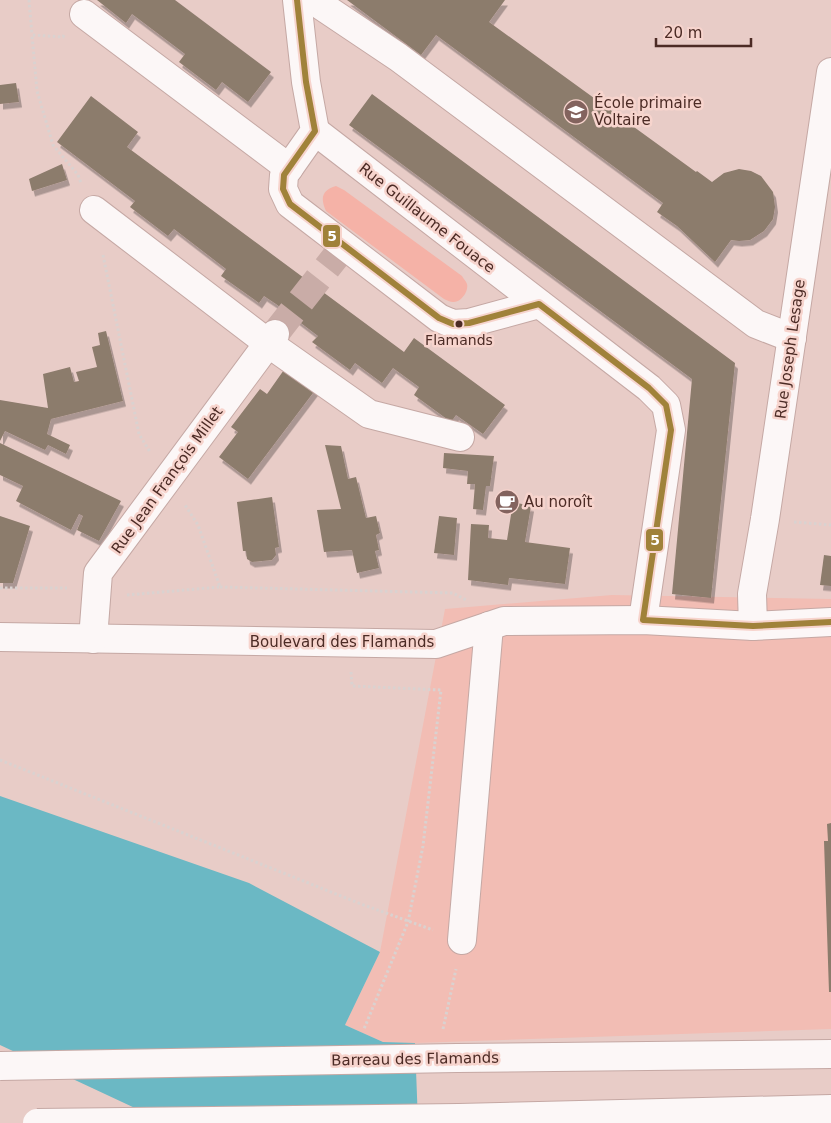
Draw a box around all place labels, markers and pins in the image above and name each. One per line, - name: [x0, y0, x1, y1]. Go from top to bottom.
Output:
- place label: École primaire Voltaire: [594, 93, 702, 129]
- school or university icon: École primaire Voltaire: [563, 99, 589, 125]
- marker: Flamands: [454, 319, 464, 329]
- place label: Flamands: [425, 332, 493, 348]
- cafe icon: Au noroît: [494, 489, 520, 515]
- place label: Au noroît: [524, 493, 592, 511]

